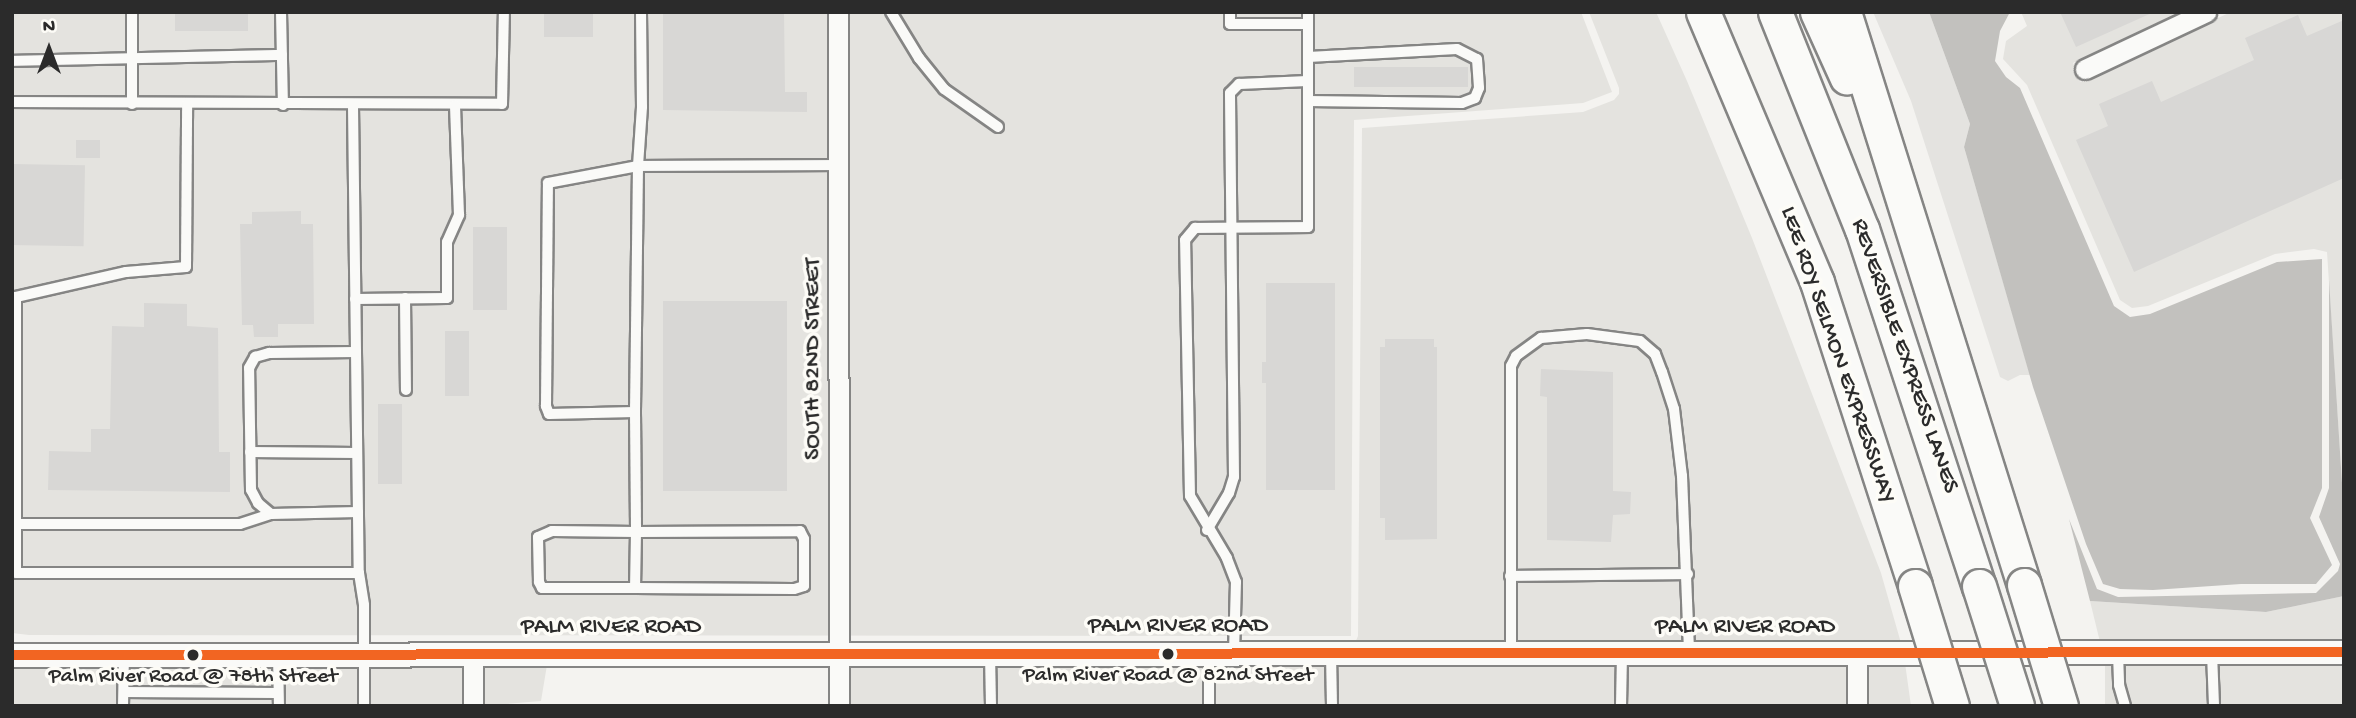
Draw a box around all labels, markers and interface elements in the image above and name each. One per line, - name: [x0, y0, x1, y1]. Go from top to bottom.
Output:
- north arrow: [14, 14, 84, 84]
- text: N: [43, 16, 55, 39]
- street label: LEE ROY SELMON EXPRESSWAY: [1773, 203, 1901, 507]
- street label: REVERSIBLE EXPRESS LANES: [1843, 215, 1965, 497]
- street label: SOUTH 82ND STREET: [800, 258, 828, 460]
- street label: PALM RIVER ROAD: [1088, 613, 1268, 641]
- street label: PALM RIVER ROAD: [521, 614, 701, 642]
- street label: PALM RIVER ROAD: [1655, 614, 1835, 642]
- marker: Palm River Road @ 82nd Street: [1161, 647, 1175, 661]
- marker: Palm River Road @ 78th Street: [186, 648, 200, 662]
- place label: Palm River Road @ 82nd Street: [1023, 664, 1313, 690]
- place label: Palm River Road @ 78th Street: [49, 665, 337, 691]

